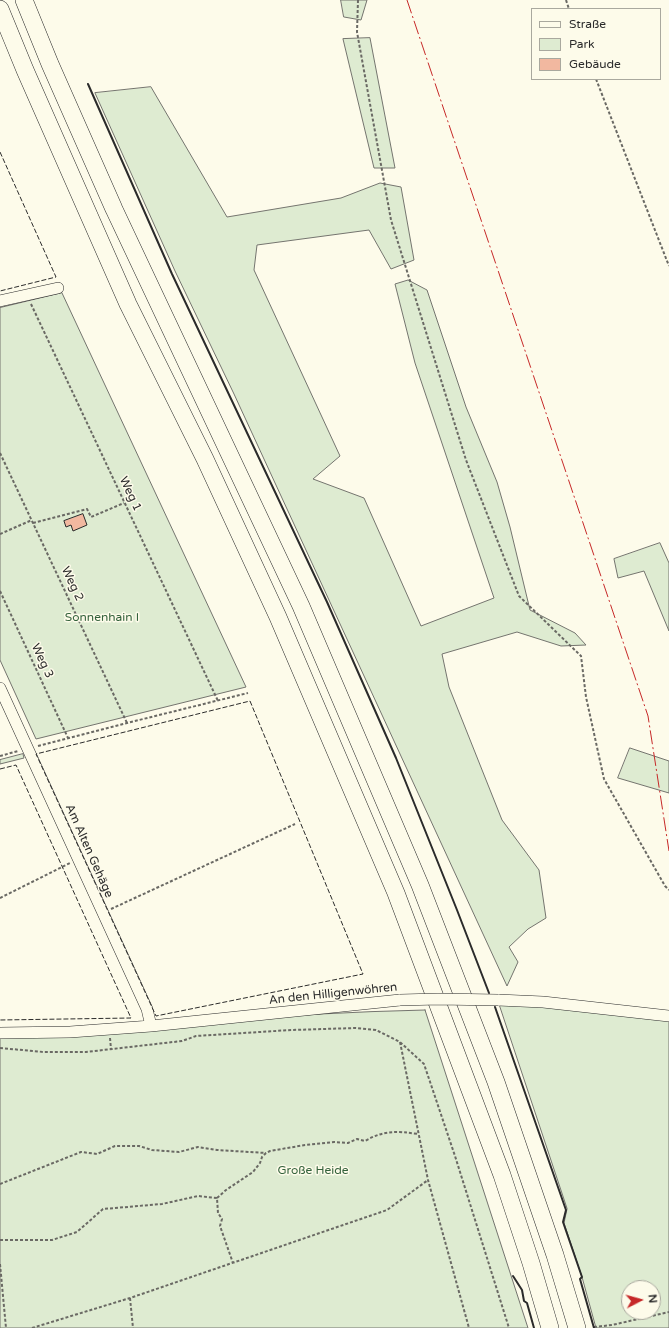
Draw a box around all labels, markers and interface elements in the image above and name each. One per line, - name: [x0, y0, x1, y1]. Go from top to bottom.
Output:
- legend: [531, 8, 661, 80]
- text: Straße: [569, 17, 606, 31]
- text: Park: [569, 37, 595, 51]
- text: Gebäude: [569, 57, 621, 71]
- street label: Weg 1: [116, 474, 144, 514]
- street label: Weg 2: [58, 564, 86, 604]
- park label: Sonnenhain I: [65, 611, 139, 625]
- street label: Weg 3: [28, 641, 56, 681]
- street label: Am Alten Gehäge: [62, 802, 116, 900]
- street label: An den Hilligenwöhren: [268, 980, 398, 1008]
- park label: Große Heide: [277, 1164, 349, 1178]
- north arrow: [621, 1280, 661, 1320]
- text: N: [646, 1294, 659, 1304]

